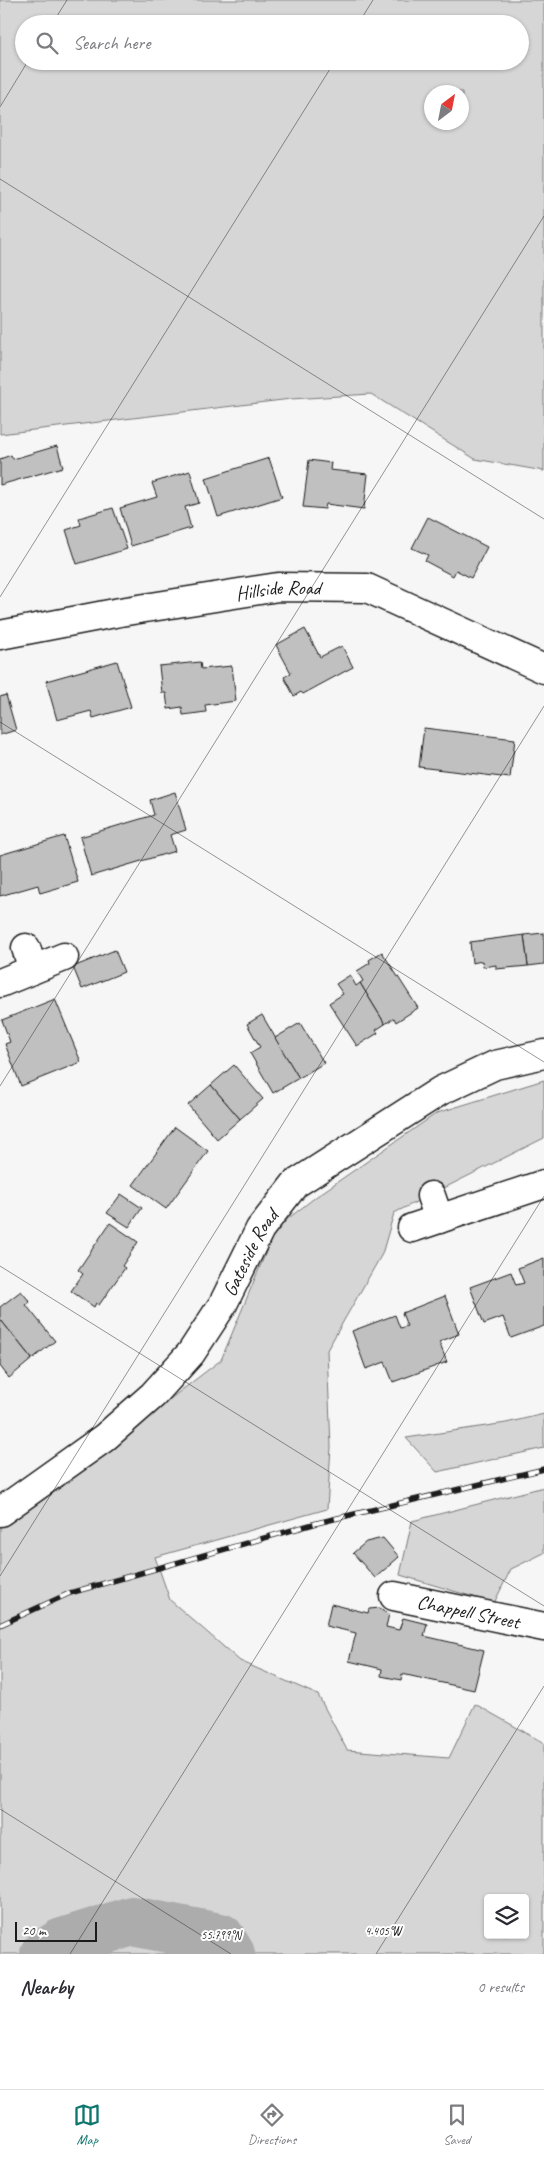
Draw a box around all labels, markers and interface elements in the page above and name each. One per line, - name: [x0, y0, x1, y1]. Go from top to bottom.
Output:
- search box: [15, 15, 529, 70]
- icon: search: [33, 29, 61, 57]
- text: Search here: [73, 31, 150, 55]
- north arrow: [424, 85, 469, 130]
- street label: Hillside Road: [234, 574, 324, 606]
- street label: Gateside Road: [216, 1202, 285, 1300]
- street label: Chappell Street: [415, 1589, 524, 1635]
- map controls: [484, 1894, 529, 1939]
- button: layers: [484, 1894, 529, 1939]
- scale bar: [15, 1919, 98, 1942]
- text: 20 m: [22, 1922, 46, 1939]
- text: 4.405°W: [365, 1923, 403, 1939]
- text: 55.799°N: [201, 1927, 243, 1943]
- text: Nearby: [20, 1974, 73, 2000]
- text: 0 results: [477, 1977, 524, 1997]
- tab: Map: [73, 2101, 101, 2148]
- tab: Directions: [248, 2101, 296, 2148]
- tab: Saved: [443, 2101, 471, 2148]

